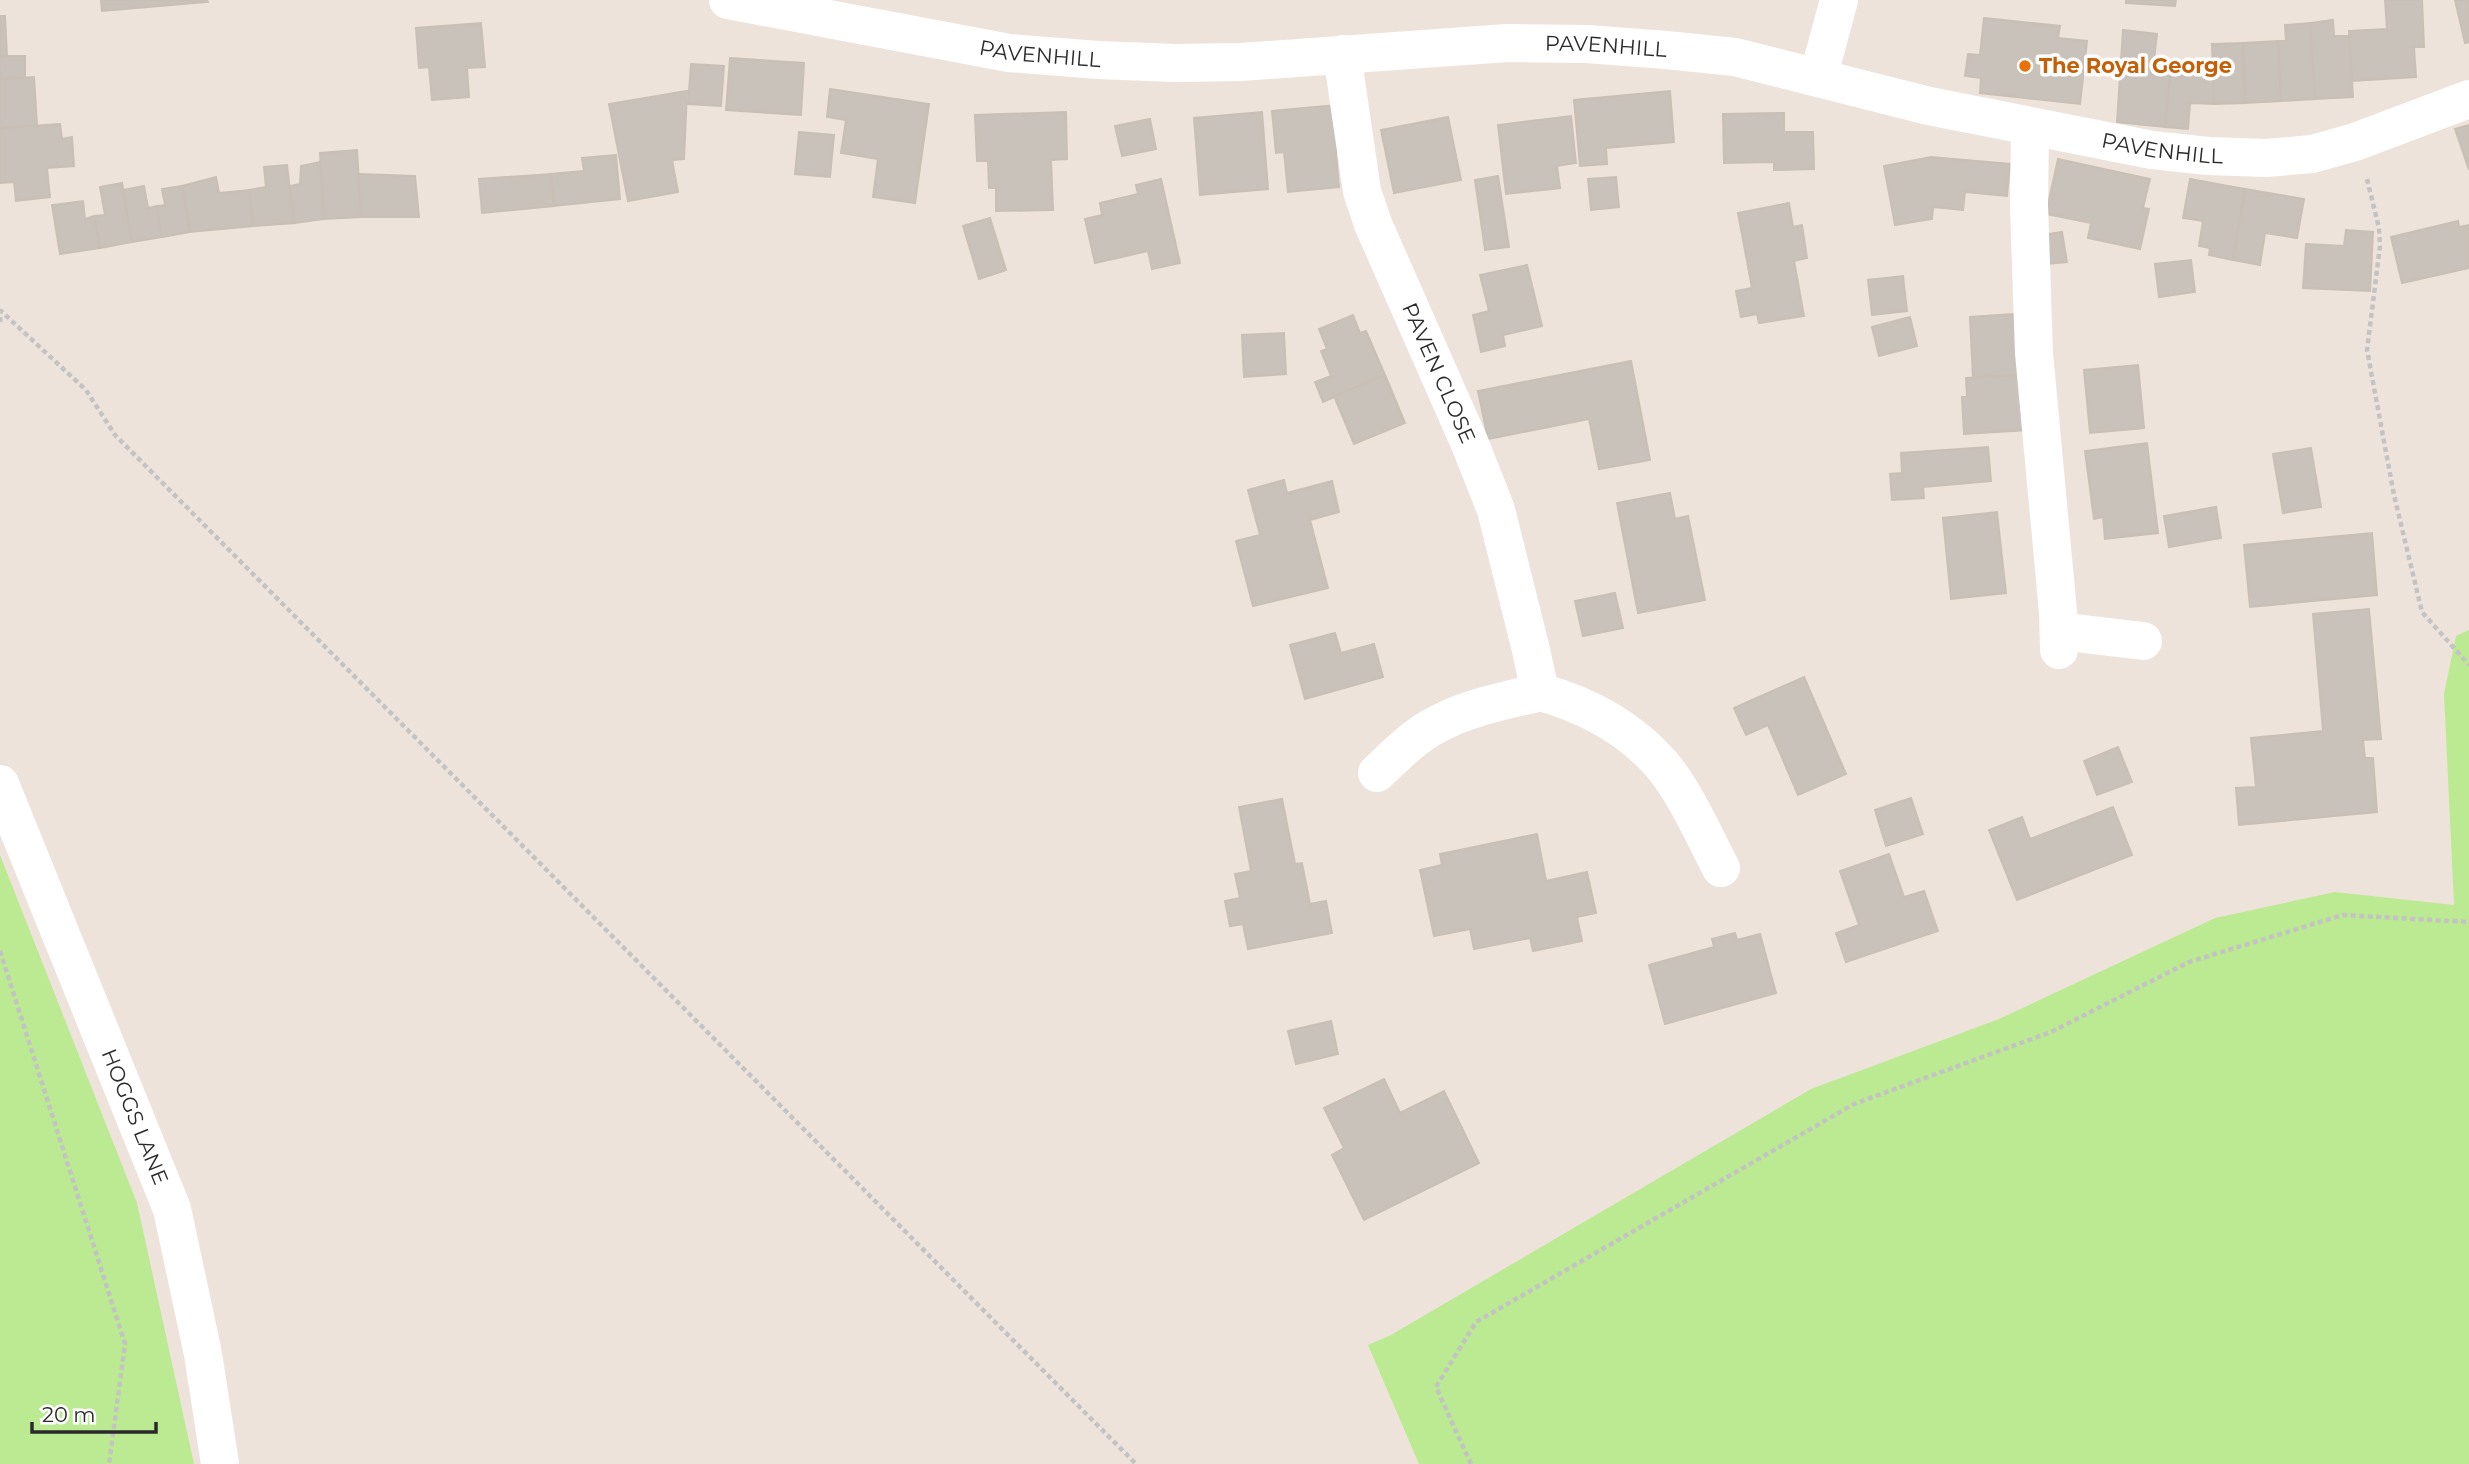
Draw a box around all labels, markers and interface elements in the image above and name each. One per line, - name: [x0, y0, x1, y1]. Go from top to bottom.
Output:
- street label: PAVENHILL: [1545, 30, 1668, 62]
- street label: PAVENHILL: [977, 35, 1102, 72]
- place label: The Royal George: [2039, 53, 2232, 78]
- marker: The Royal George: [2017, 58, 2033, 74]
- street label: PAVENHILL: [2100, 127, 2224, 169]
- street label: PAVEN CLOSE: [1397, 299, 1481, 447]
- street label: HOGGS LANE: [97, 1045, 174, 1188]
- scale bar: [32, 1390, 156, 1434]
- text: 20 m: [42, 1402, 96, 1427]

